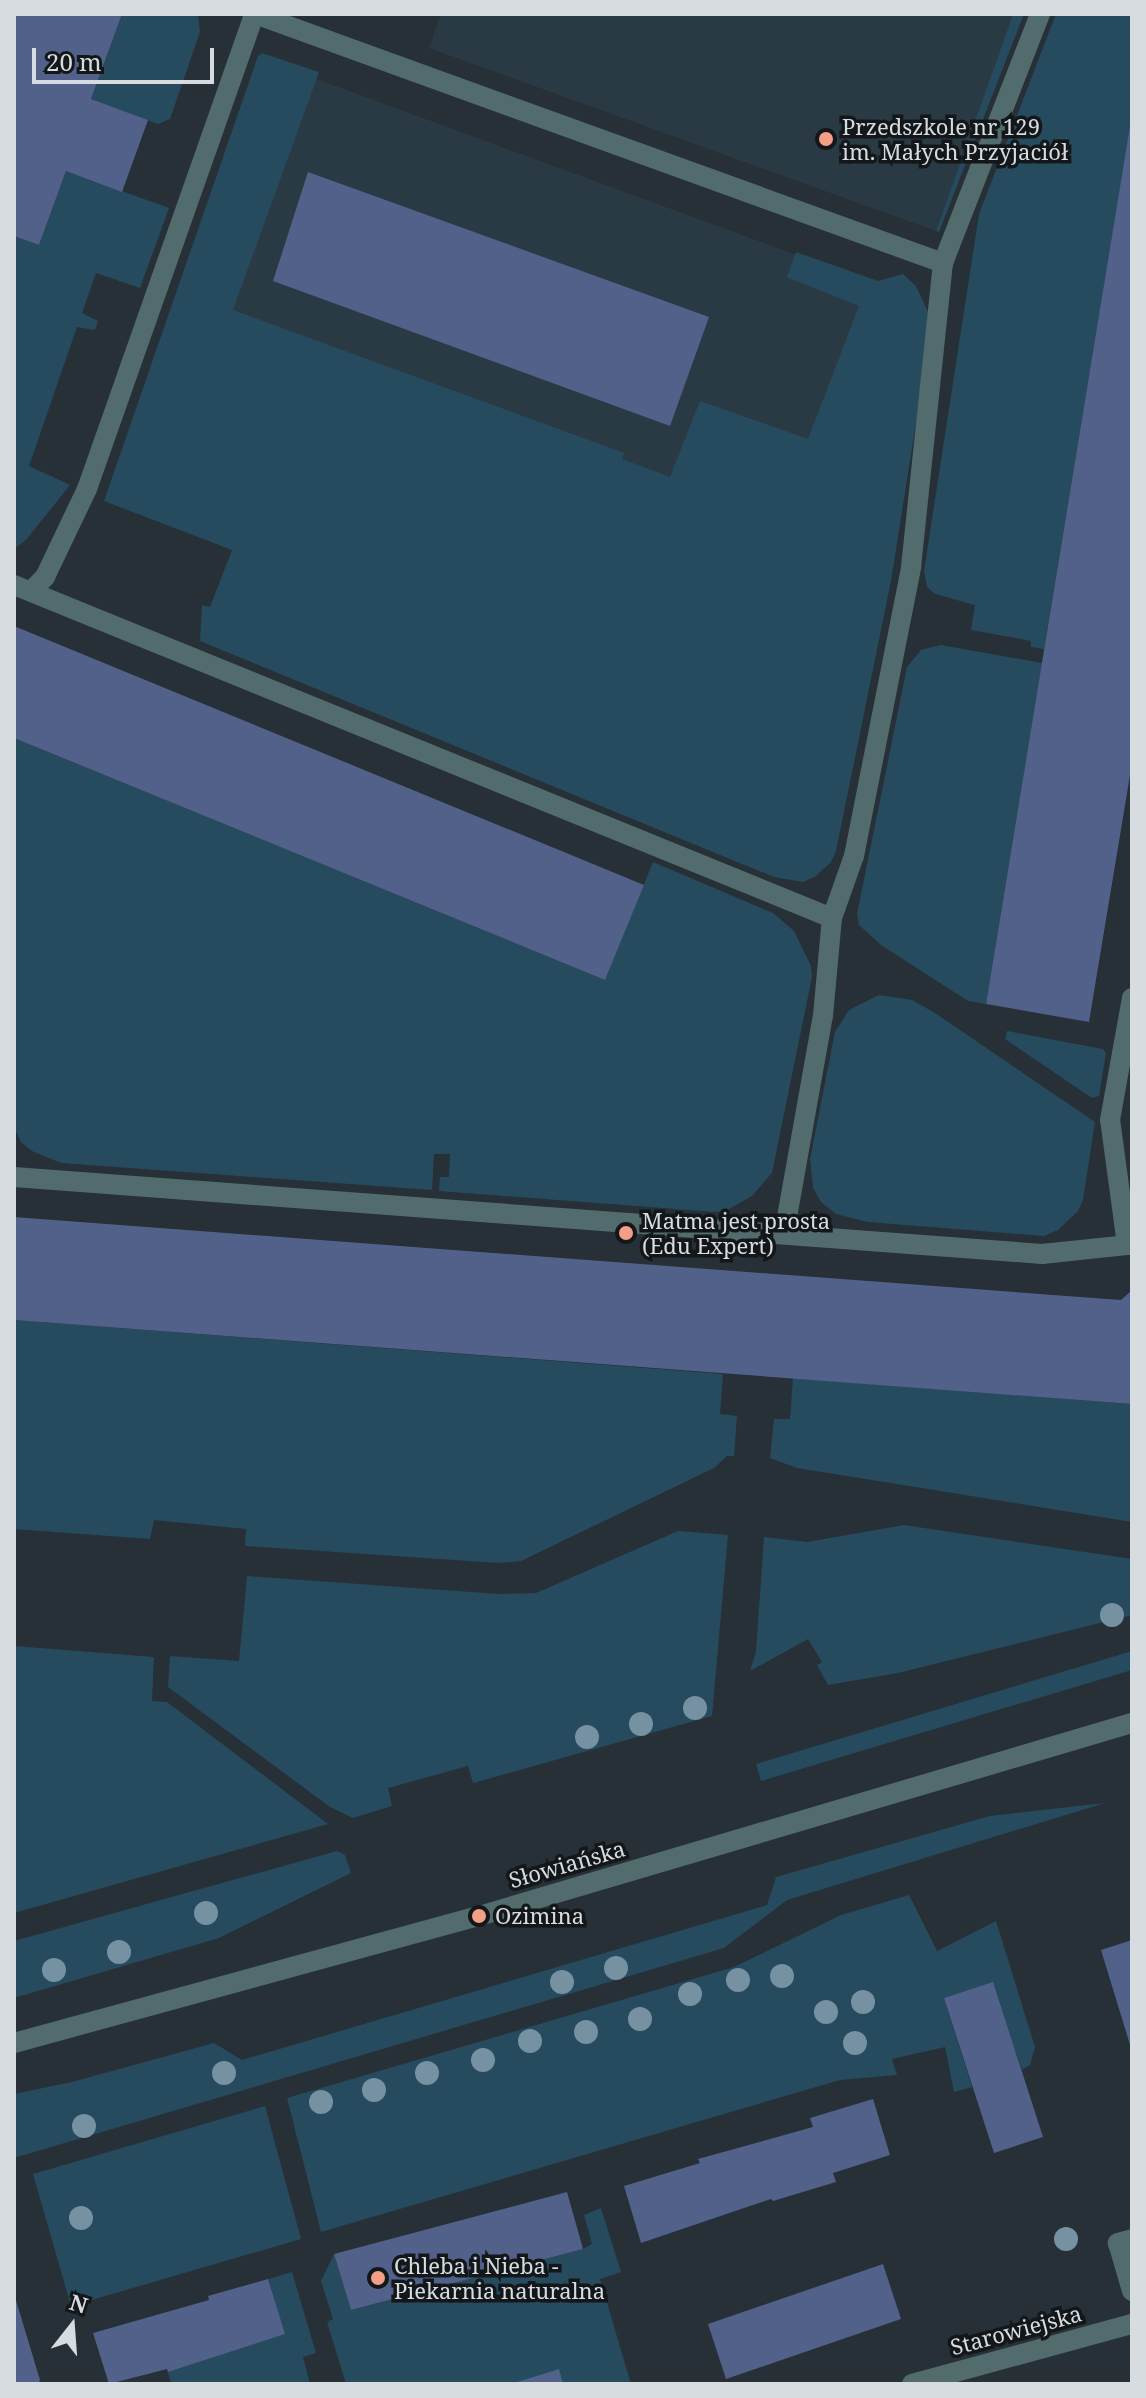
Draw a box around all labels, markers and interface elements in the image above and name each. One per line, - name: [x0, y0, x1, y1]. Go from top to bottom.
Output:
- scale bar: [36, 32, 218, 82]
- text: 20 m: [46, 45, 102, 78]
- place label: Przedszkole nr 129 im. Małych Przyjaciół: [842, 113, 1068, 164]
- marker: Przedszkole nr 129 im. Małych Przyjaciół: [817, 130, 835, 148]
- place label: Matma jest prosta (Edu Expert): [642, 1207, 830, 1258]
- marker: Matma jest prosta (Edu Expert): [617, 1224, 635, 1242]
- street label: Słowiańska: [506, 1835, 628, 1893]
- place label: Ozimina: [495, 1903, 584, 1929]
- marker: Ozimina: [470, 1907, 488, 1925]
- place label: Chleba i Nieba - Piekarnia naturalna: [394, 2252, 605, 2304]
- marker: Chleba i Nieba - Piekarnia naturalna: [369, 2269, 387, 2287]
- north arrow: [32, 2286, 112, 2366]
- text: N: [66, 2286, 92, 2320]
- street label: Starowiejska: [948, 2300, 1084, 2360]

